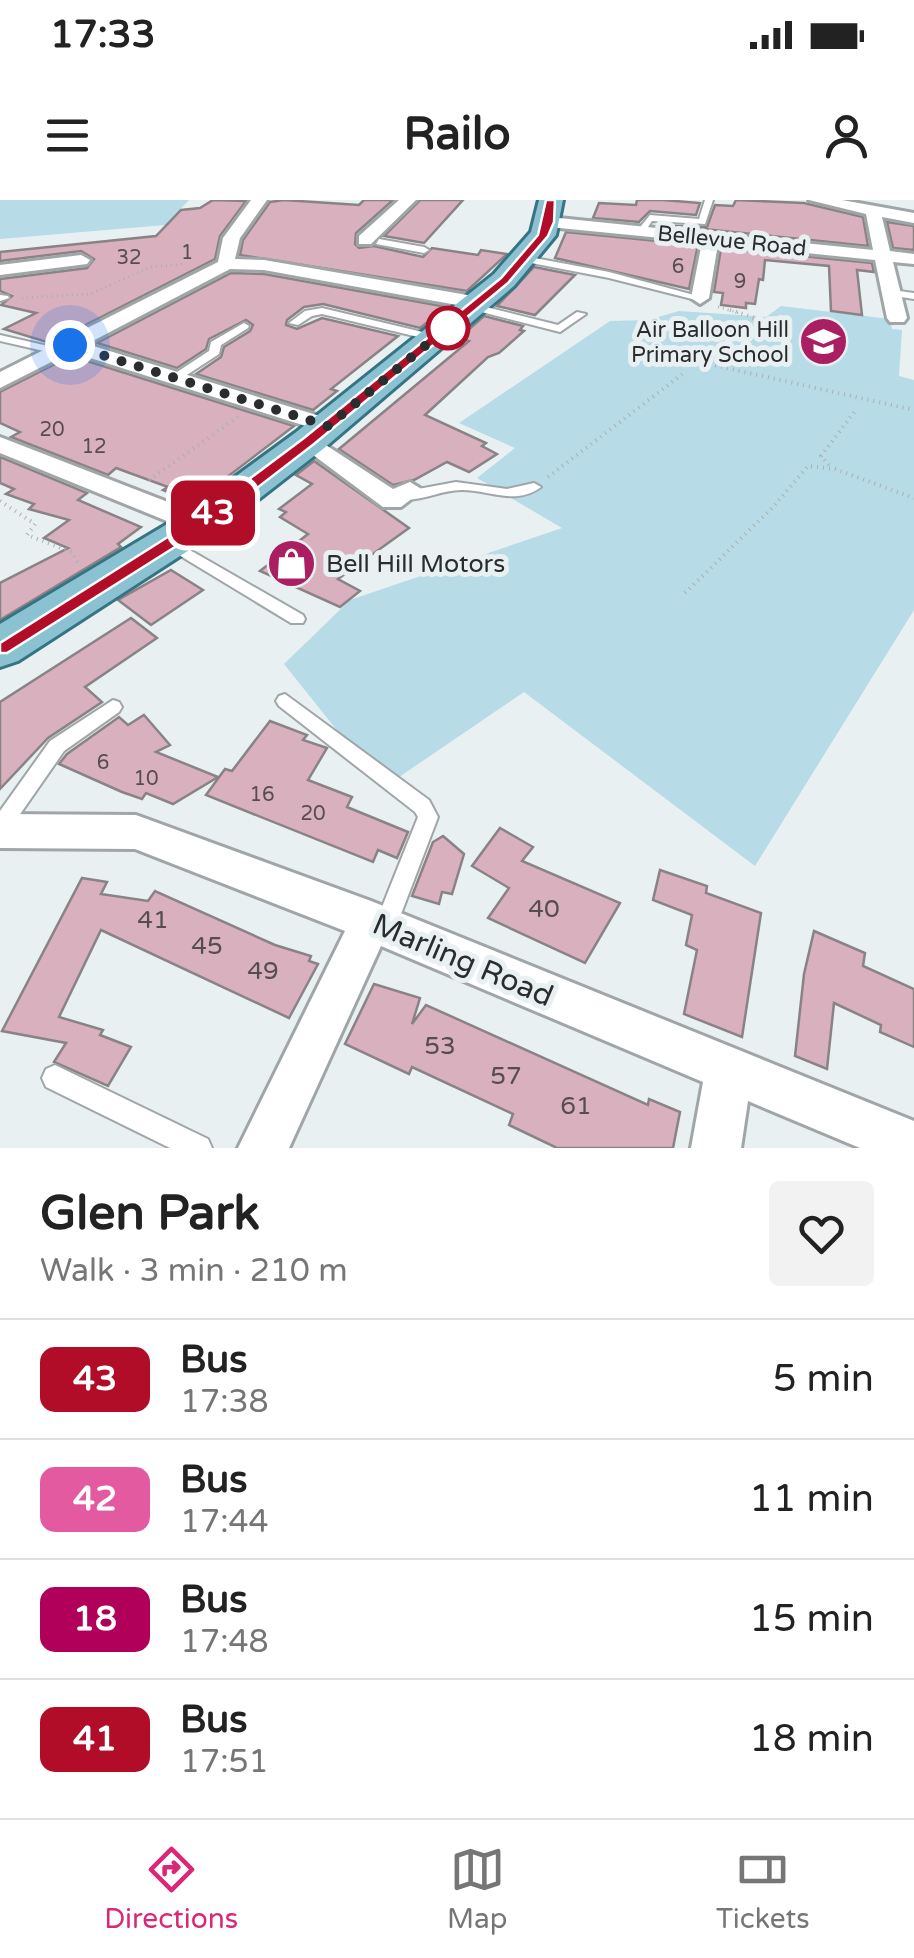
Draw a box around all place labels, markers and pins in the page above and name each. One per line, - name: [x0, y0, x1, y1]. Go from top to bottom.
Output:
- unlabelled marker: [427, 307, 469, 349]
- school or university icon: Air Balloon Hill Primary School: [798, 316, 850, 368]
- place label: Air Balloon Hill Primary School: [631, 317, 789, 368]
- shop icon: Bell Hill Motors: [265, 537, 317, 589]
- place label: Bell Hill Motors: [326, 549, 505, 579]

